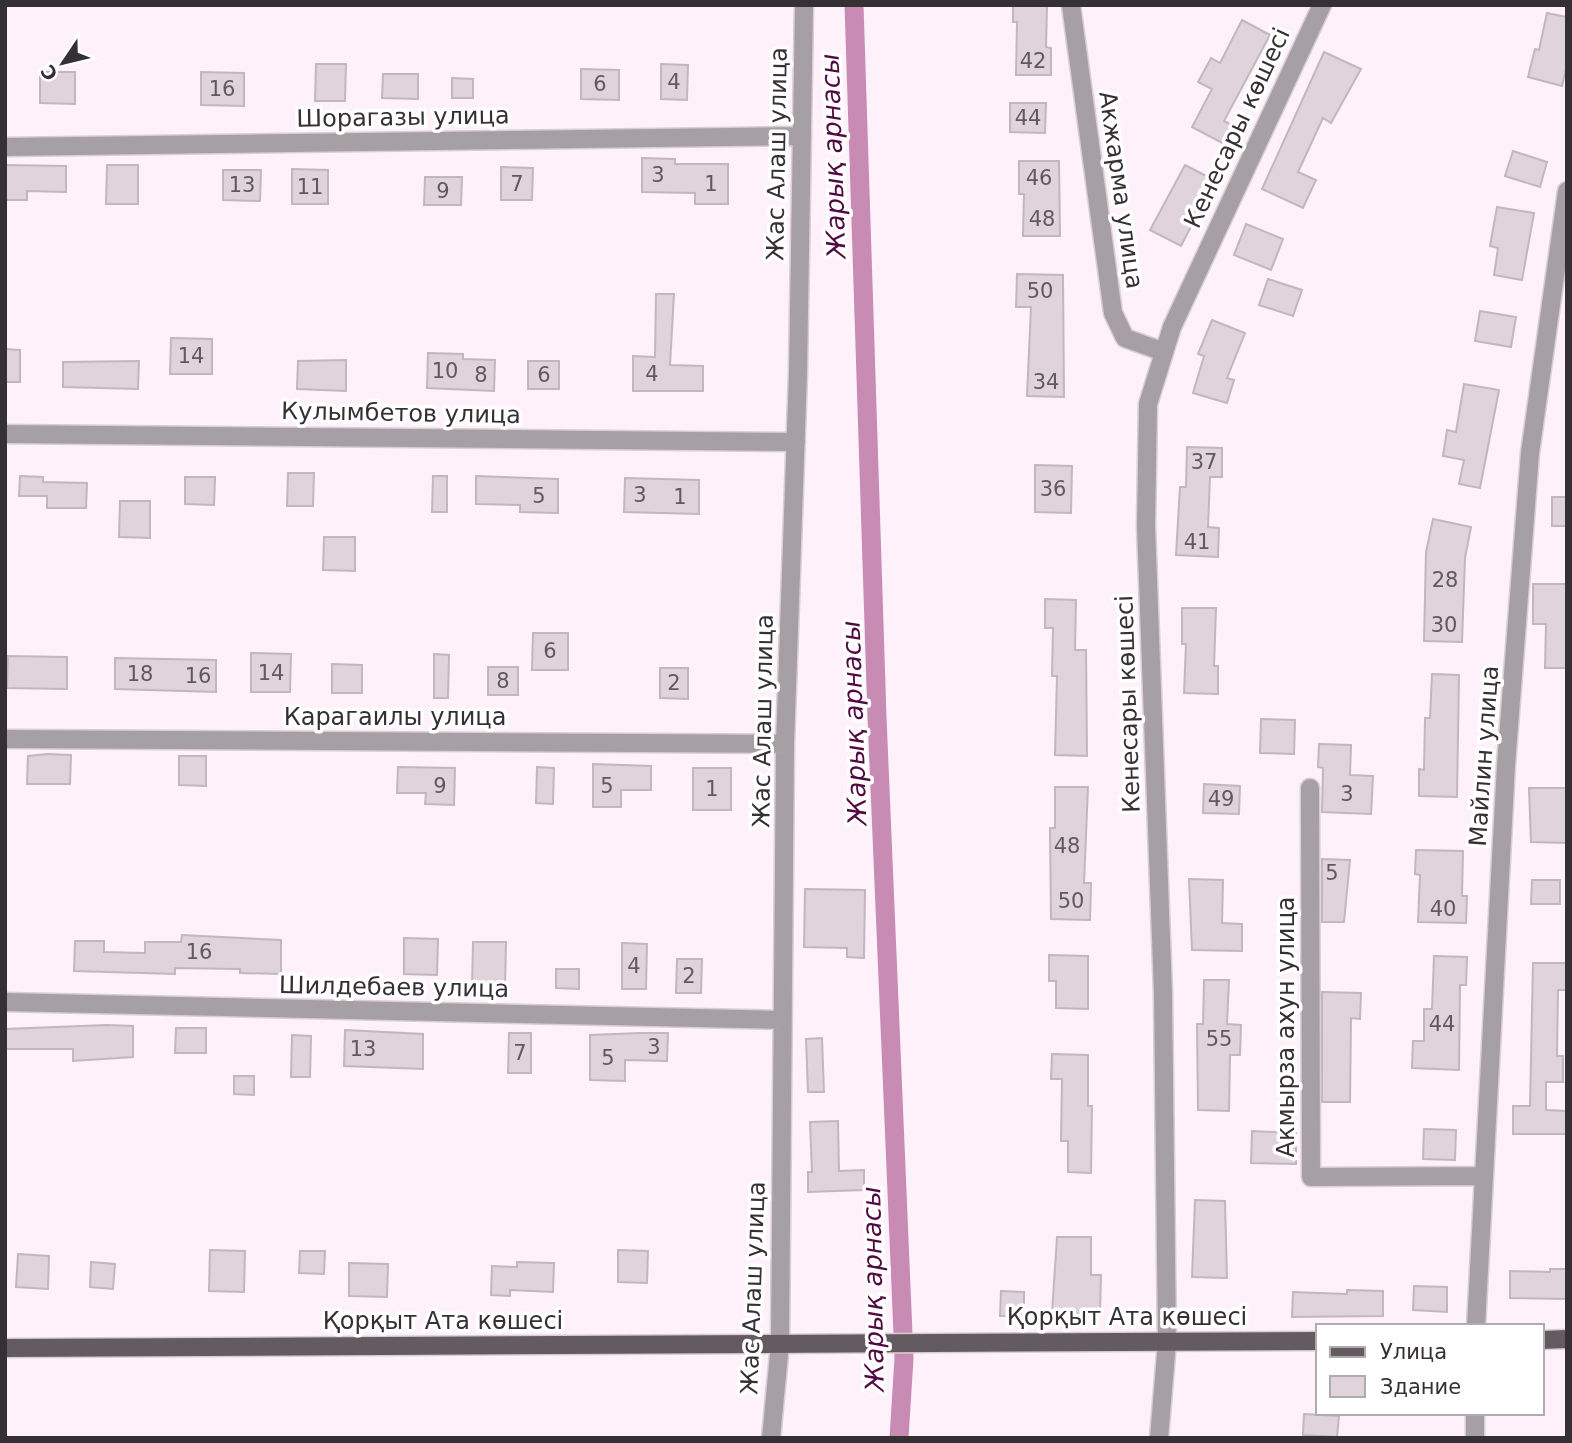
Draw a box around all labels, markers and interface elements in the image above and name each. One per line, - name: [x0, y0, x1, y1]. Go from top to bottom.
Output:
- street label: Кенесары көшесі: [1178, 23, 1296, 233]
- north arrow: [28, 28, 98, 98]
- street label: Жас Алаш улица: [761, 47, 793, 261]
- house number: 42: [1020, 49, 1046, 73]
- water label: Жарық арнасы: [814, 53, 852, 261]
- text: С: [36, 61, 62, 85]
- house number: 4: [667, 70, 681, 94]
- house number: 6: [593, 72, 607, 96]
- house number: 16: [209, 77, 235, 101]
- street label: Акжарма улица: [1093, 89, 1149, 291]
- street label: Шорагазы улица: [296, 101, 510, 133]
- house number: 44: [1015, 106, 1041, 130]
- house number: 3: [651, 163, 665, 187]
- house number: 46: [1026, 166, 1052, 190]
- house number: 7: [510, 172, 524, 196]
- house number: 1: [704, 172, 718, 196]
- house number: 13: [229, 173, 255, 197]
- house number: 11: [297, 175, 323, 199]
- house number: 9: [436, 179, 450, 203]
- house number: 48: [1029, 207, 1055, 231]
- house number: 50: [1027, 279, 1053, 303]
- house number: 14: [178, 344, 204, 368]
- house number: 10: [432, 359, 458, 383]
- house number: 4: [645, 362, 659, 386]
- house number: 8: [474, 363, 488, 387]
- house number: 6: [537, 363, 551, 387]
- house number: 34: [1033, 370, 1059, 394]
- street label: Кулымбетов улица: [281, 397, 521, 429]
- house number: 37: [1191, 450, 1217, 474]
- house number: 36: [1040, 477, 1066, 501]
- house number: 3: [633, 483, 647, 507]
- house number: 5: [532, 484, 546, 508]
- house number: 1: [673, 485, 687, 509]
- house number: 41: [1184, 530, 1210, 554]
- house number: 28: [1432, 568, 1458, 592]
- street label: Кенесары көшесі: [1110, 595, 1146, 813]
- house number: 30: [1431, 613, 1457, 637]
- street label: Жас Алаш улица: [747, 614, 779, 828]
- water label: Жарық арнасы: [835, 620, 873, 828]
- house number: 6: [543, 639, 557, 663]
- house number: 14: [258, 661, 284, 685]
- house number: 18: [127, 662, 153, 686]
- house number: 16: [185, 664, 211, 688]
- street label: Майлин улица: [1464, 665, 1504, 847]
- house number: 8: [496, 669, 510, 693]
- house number: 2: [667, 671, 681, 695]
- street label: Карагаилы улица: [284, 703, 506, 731]
- house number: 9: [433, 774, 447, 798]
- house number: 5: [600, 774, 614, 798]
- house number: 1: [705, 777, 719, 801]
- house number: 3: [1340, 782, 1354, 806]
- house number: 49: [1208, 787, 1234, 811]
- house number: 48: [1054, 834, 1080, 858]
- house number: 5: [1325, 861, 1339, 885]
- house number: 50: [1058, 889, 1084, 913]
- street label: Акмырза ахун улица: [1272, 897, 1300, 1157]
- house number: 40: [1430, 897, 1456, 921]
- house number: 16: [186, 940, 212, 964]
- house number: 4: [627, 954, 641, 978]
- house number: 2: [682, 964, 696, 988]
- street label: Шилдебаев улица: [279, 971, 509, 1003]
- house number: 44: [1429, 1012, 1455, 1036]
- house number: 55: [1206, 1027, 1232, 1051]
- house number: 3: [647, 1035, 661, 1059]
- house number: 13: [350, 1037, 376, 1061]
- house number: 7: [513, 1041, 527, 1065]
- house number: 5: [601, 1046, 615, 1070]
- street label: Жас Алаш улица: [735, 1181, 771, 1395]
- water label: Жарық арнасы: [856, 1186, 890, 1394]
- street label: Қорқыт Ата көшесі: [1007, 1303, 1247, 1331]
- street label: Қорқыт Ата көшесі: [323, 1307, 563, 1335]
- legend: [1316, 1324, 1544, 1415]
- text: Улица: [1380, 1340, 1447, 1364]
- text: Здание: [1380, 1375, 1461, 1399]

